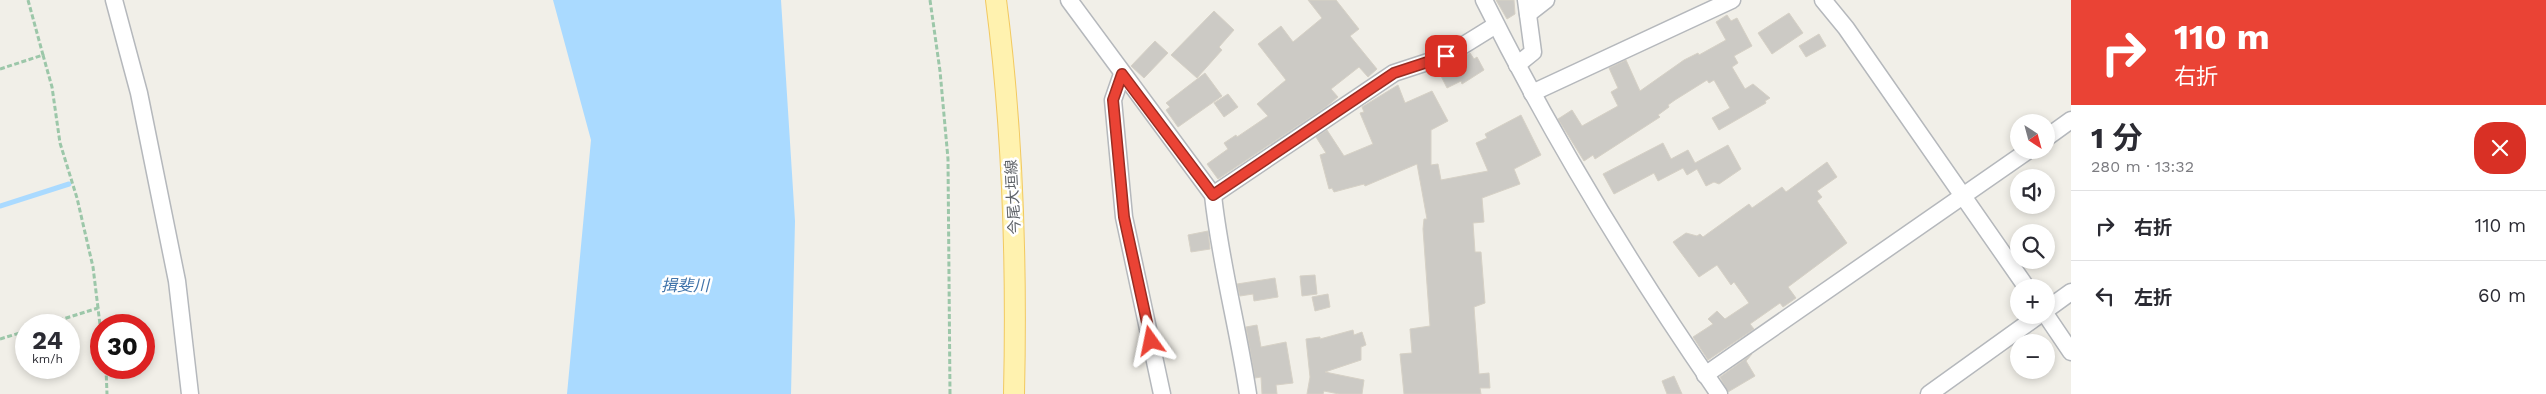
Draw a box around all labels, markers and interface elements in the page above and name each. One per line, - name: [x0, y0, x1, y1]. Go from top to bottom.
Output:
- text: 110 m: [2174, 16, 2270, 58]
- icon: right: [2091, 20, 2156, 85]
- pin: [1425, 35, 1467, 77]
- icon: arrive: [1432, 42, 1460, 70]
- text: 右折: [2174, 64, 2218, 89]
- north arrow: [2010, 114, 2055, 159]
- map controls: [2010, 114, 2055, 379]
- text: 1 分: [2091, 120, 2143, 155]
- button: close: [2474, 122, 2526, 174]
- text: 280 m · 13:32: [2091, 157, 2194, 176]
- street label: 今尾大垣線: [1002, 159, 1024, 235]
- button: sound: [2010, 169, 2055, 214]
- icon: right: [2091, 212, 2119, 240]
- text: 110 m: [2475, 214, 2526, 237]
- text: 右折: [2134, 216, 2172, 239]
- button: search: [2010, 224, 2055, 269]
- water label: 揖斐川: [661, 276, 711, 295]
- button: +: [2010, 279, 2055, 324]
- icon: left: [2091, 282, 2119, 310]
- text: 60 m: [2478, 284, 2526, 307]
- text: 左折: [2134, 286, 2172, 309]
- speed limit sign: 30: [90, 314, 155, 379]
- position arrow: [1124, 314, 1176, 366]
- text: 24: [32, 326, 63, 355]
- button: −: [2010, 334, 2055, 379]
- text: km/h: [32, 352, 63, 366]

